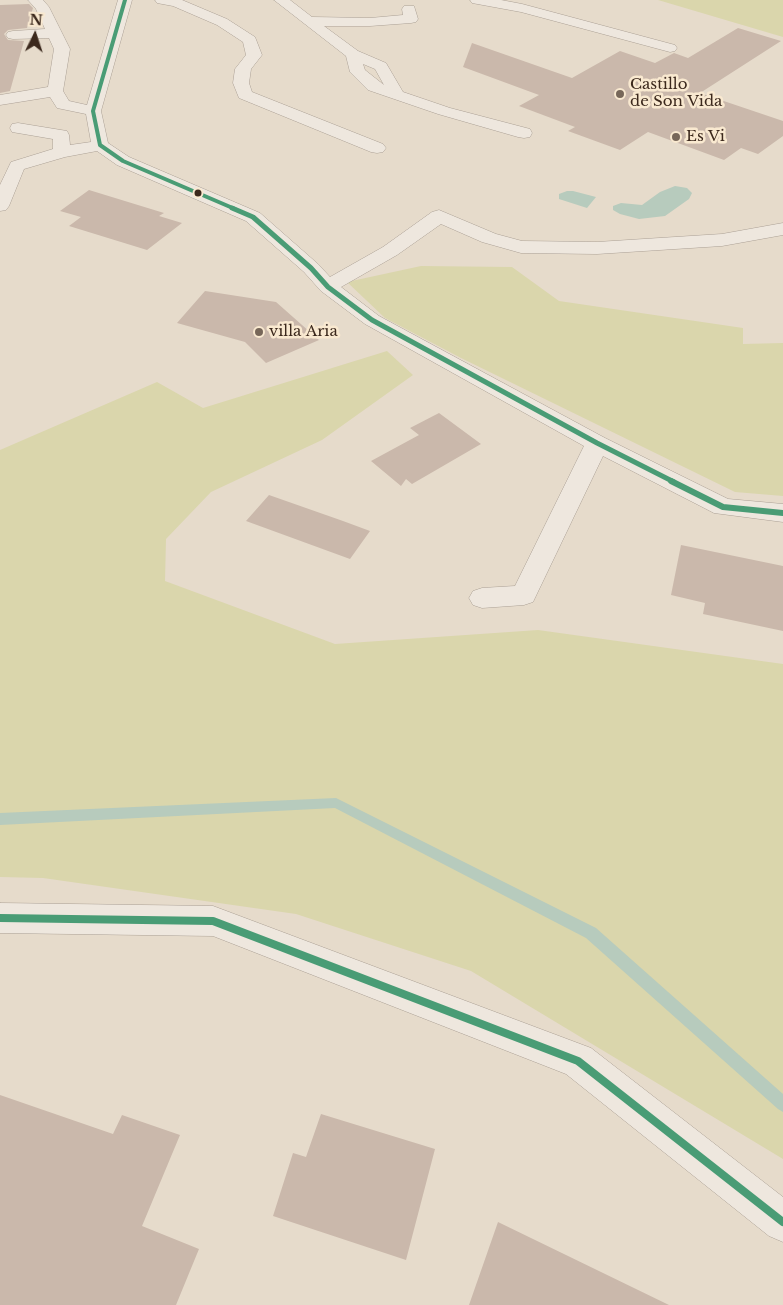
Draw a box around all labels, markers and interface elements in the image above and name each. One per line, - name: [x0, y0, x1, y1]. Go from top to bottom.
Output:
- north arrow: [10, 10, 60, 60]
- text: N: [29, 11, 43, 29]
- place label: Castillo de Son Vida: [630, 76, 722, 111]
- marker: Castillo de Son Vida: [614, 88, 626, 100]
- place label: Es Vi: [686, 128, 725, 146]
- marker: Es Vi: [670, 131, 682, 143]
- unlabelled marker: [193, 188, 203, 198]
- place label: villa Aria: [269, 323, 338, 341]
- marker: villa Aria: [253, 326, 265, 338]

